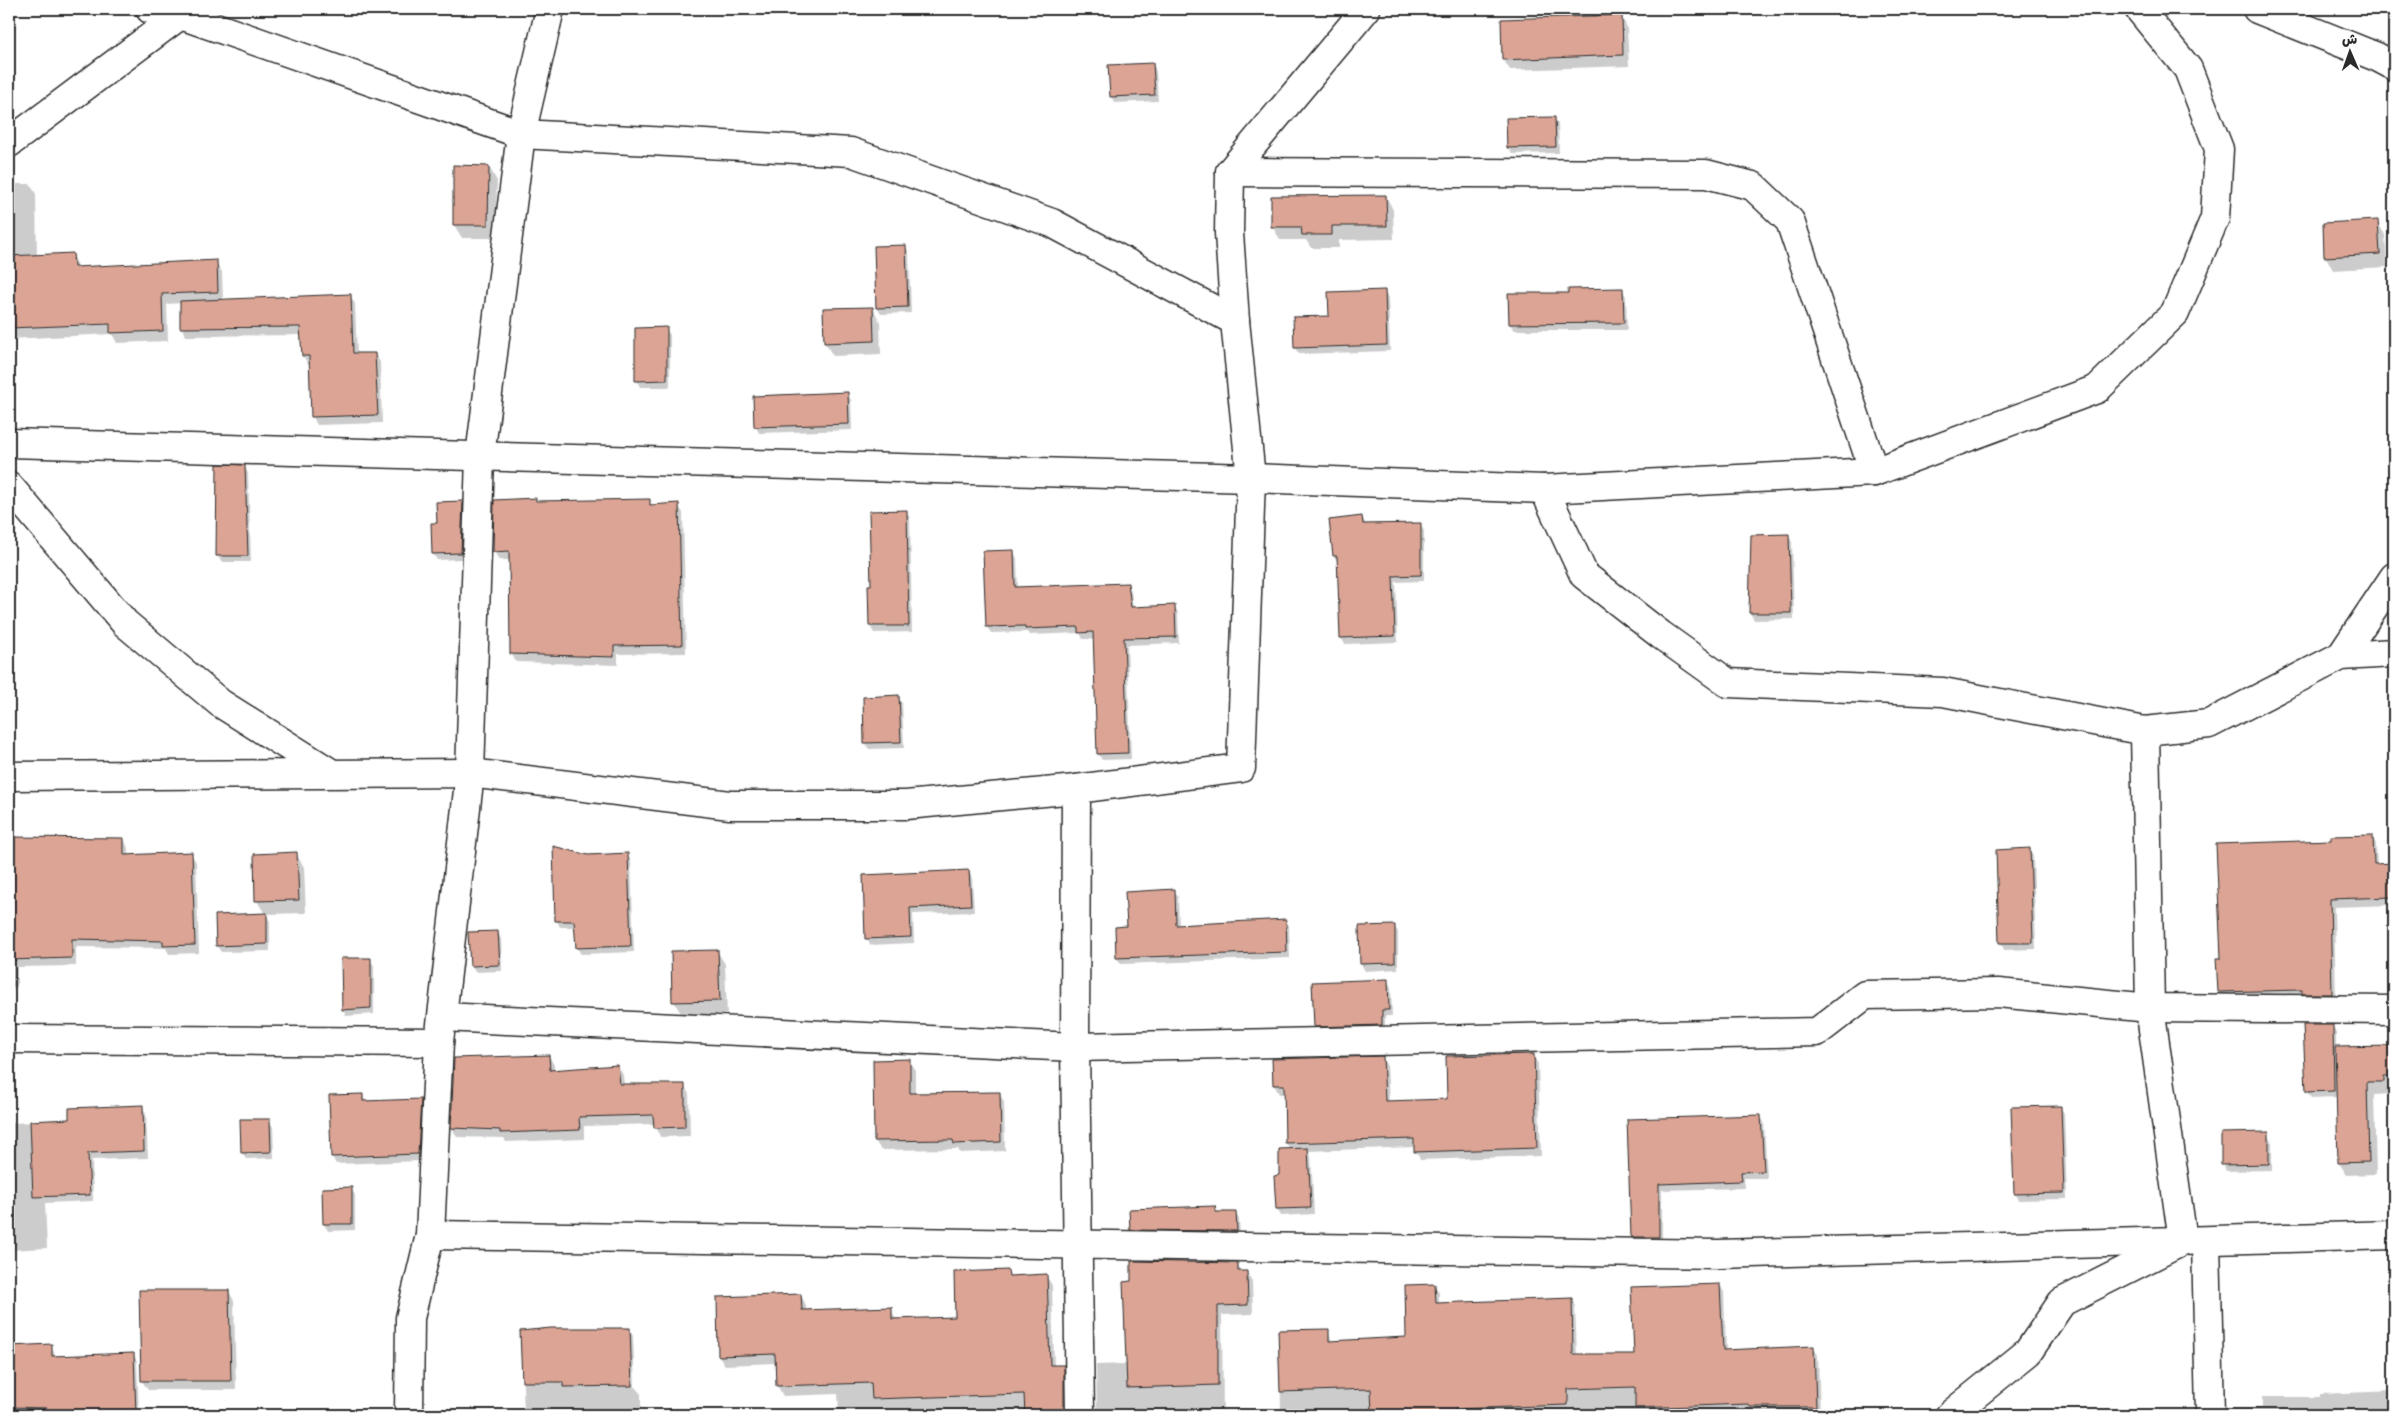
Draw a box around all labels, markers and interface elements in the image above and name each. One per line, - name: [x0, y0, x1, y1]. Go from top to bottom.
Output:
- north arrow: [2326, 28, 2376, 78]
- text: ش: [2342, 31, 2358, 51]

